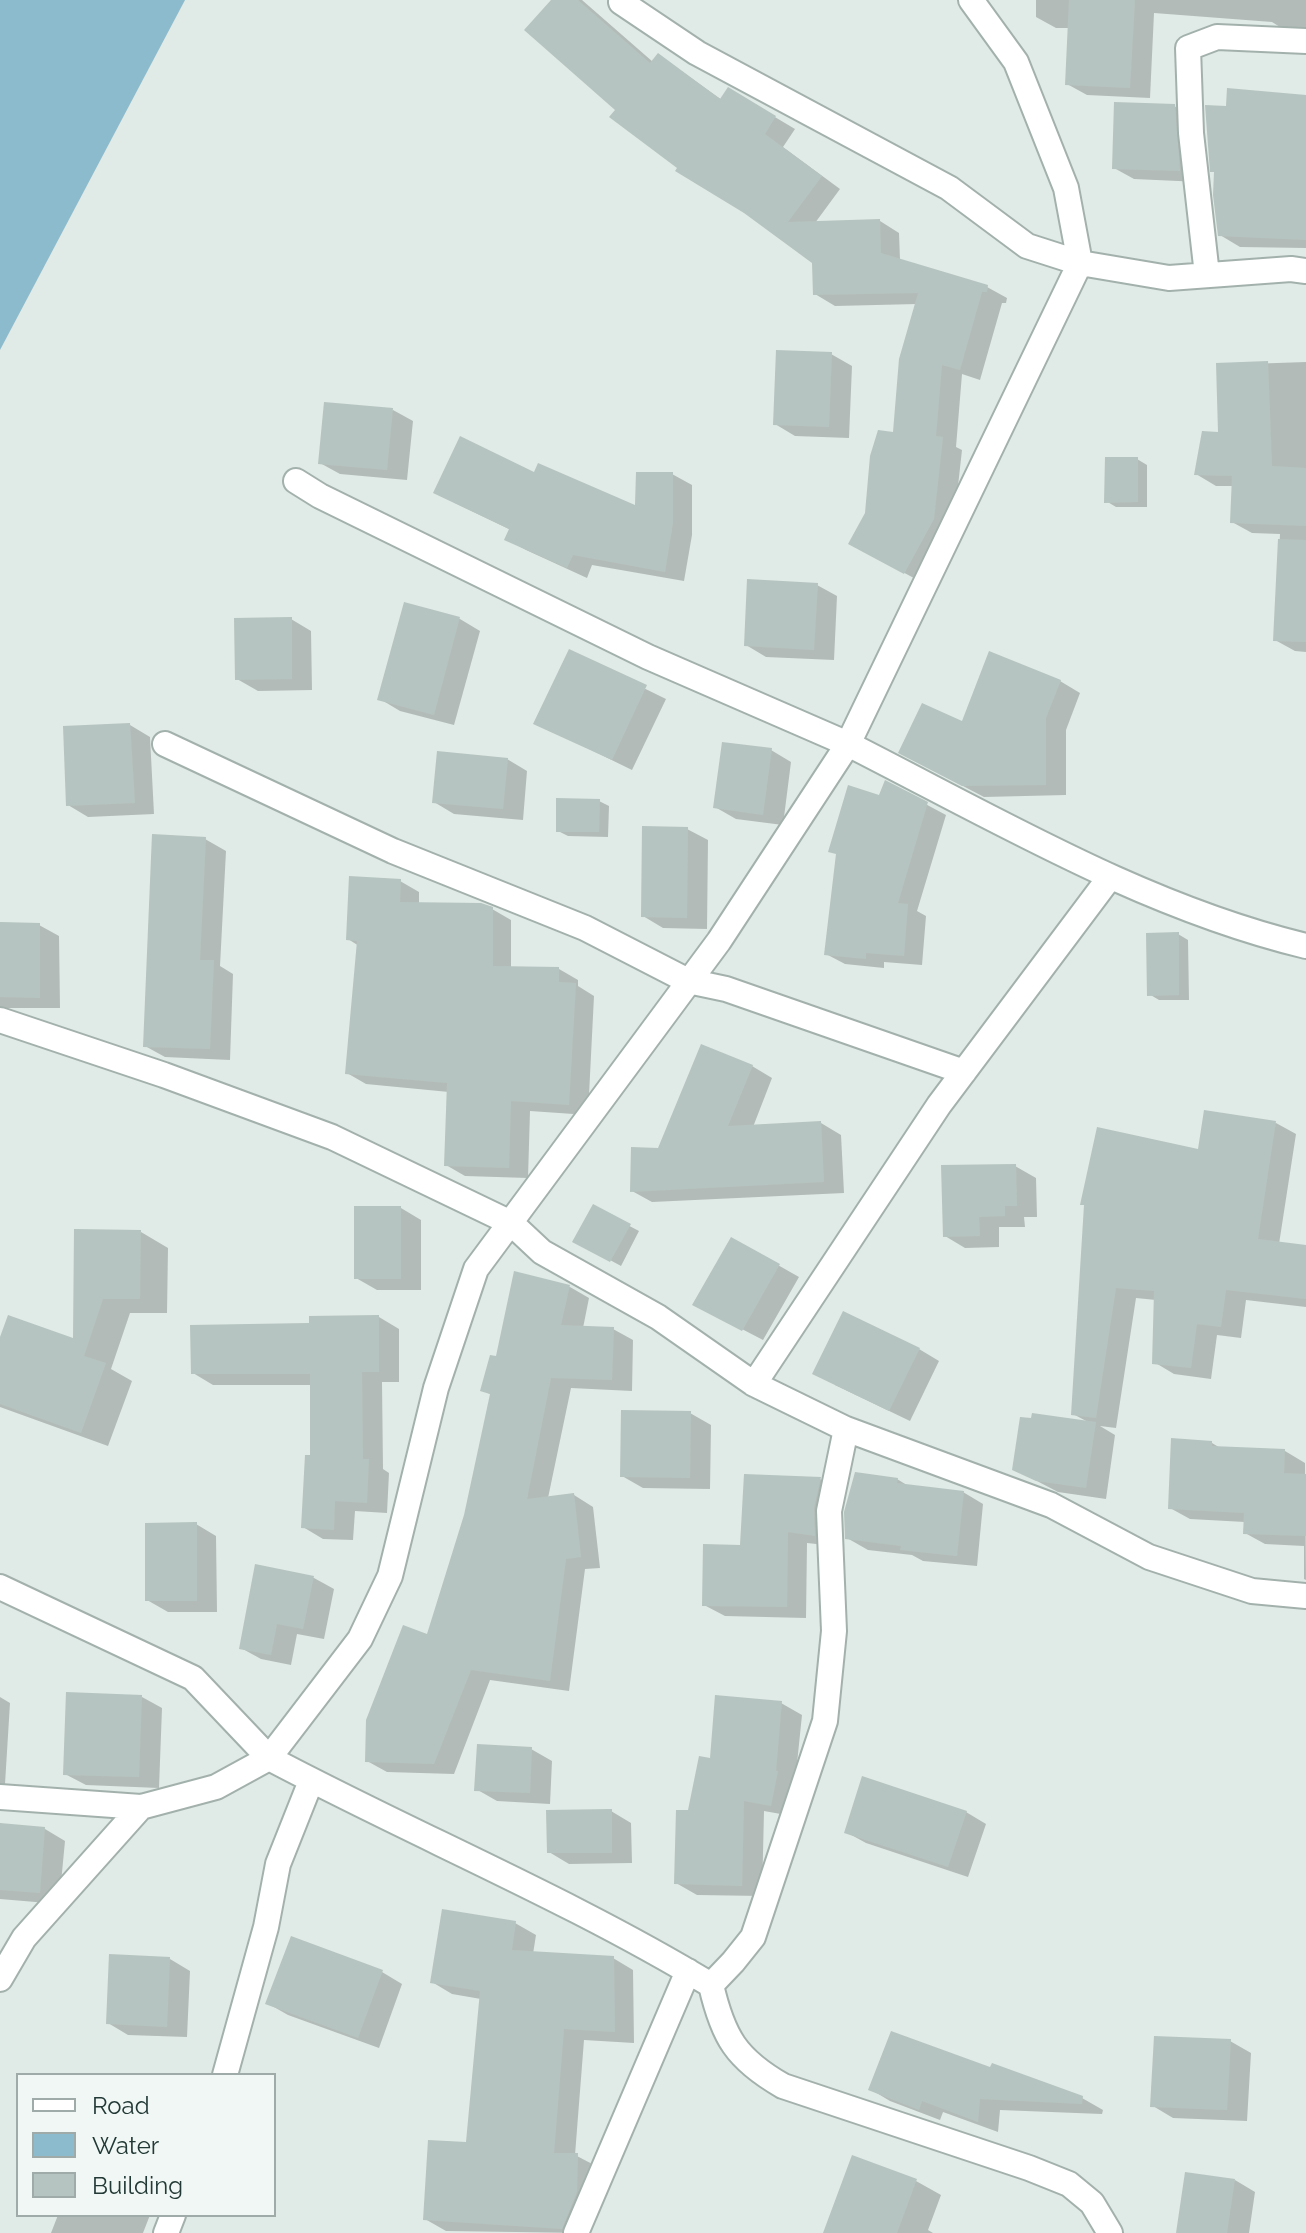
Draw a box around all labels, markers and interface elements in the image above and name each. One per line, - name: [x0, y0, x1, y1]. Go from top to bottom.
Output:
- legend: [16, 2073, 276, 2217]
- text: Road: [92, 2091, 150, 2120]
- text: Water: [92, 2131, 159, 2160]
- text: Building: [92, 2171, 183, 2200]

